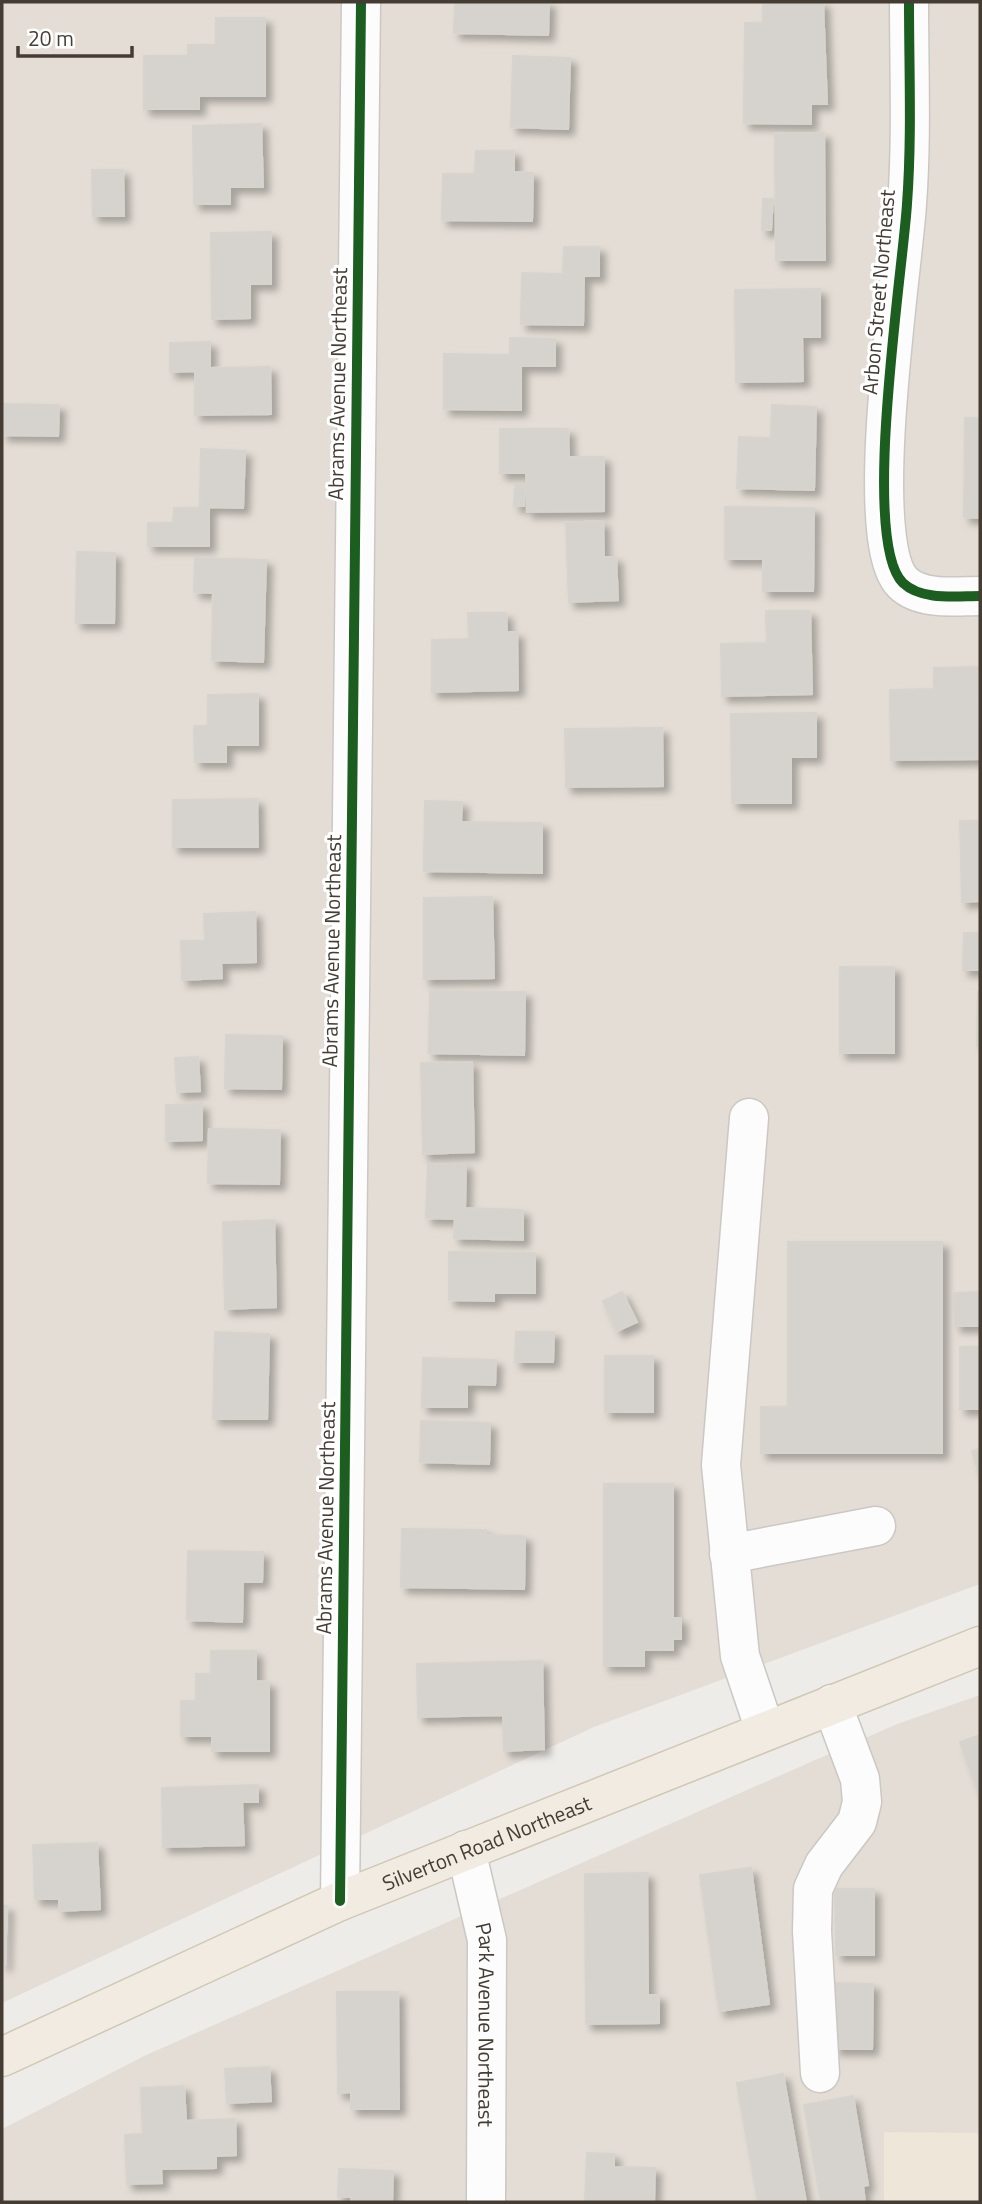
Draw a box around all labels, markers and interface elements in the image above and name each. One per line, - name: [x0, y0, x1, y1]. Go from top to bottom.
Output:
- scale bar: [18, 14, 131, 58]
- text: 20 m: [28, 22, 74, 54]
- street label: Arbon Street Northeast: [853, 187, 903, 396]
- street label: Abrams Avenue Northeast: [319, 267, 355, 501]
- street label: Abrams Avenue Northeast: [313, 834, 349, 1068]
- street label: Abrams Avenue Northeast: [307, 1401, 343, 1635]
- street label: Silverton Road Northeast: [377, 1786, 596, 1899]
- street label: Park Avenue Northeast: [467, 1919, 504, 2128]

